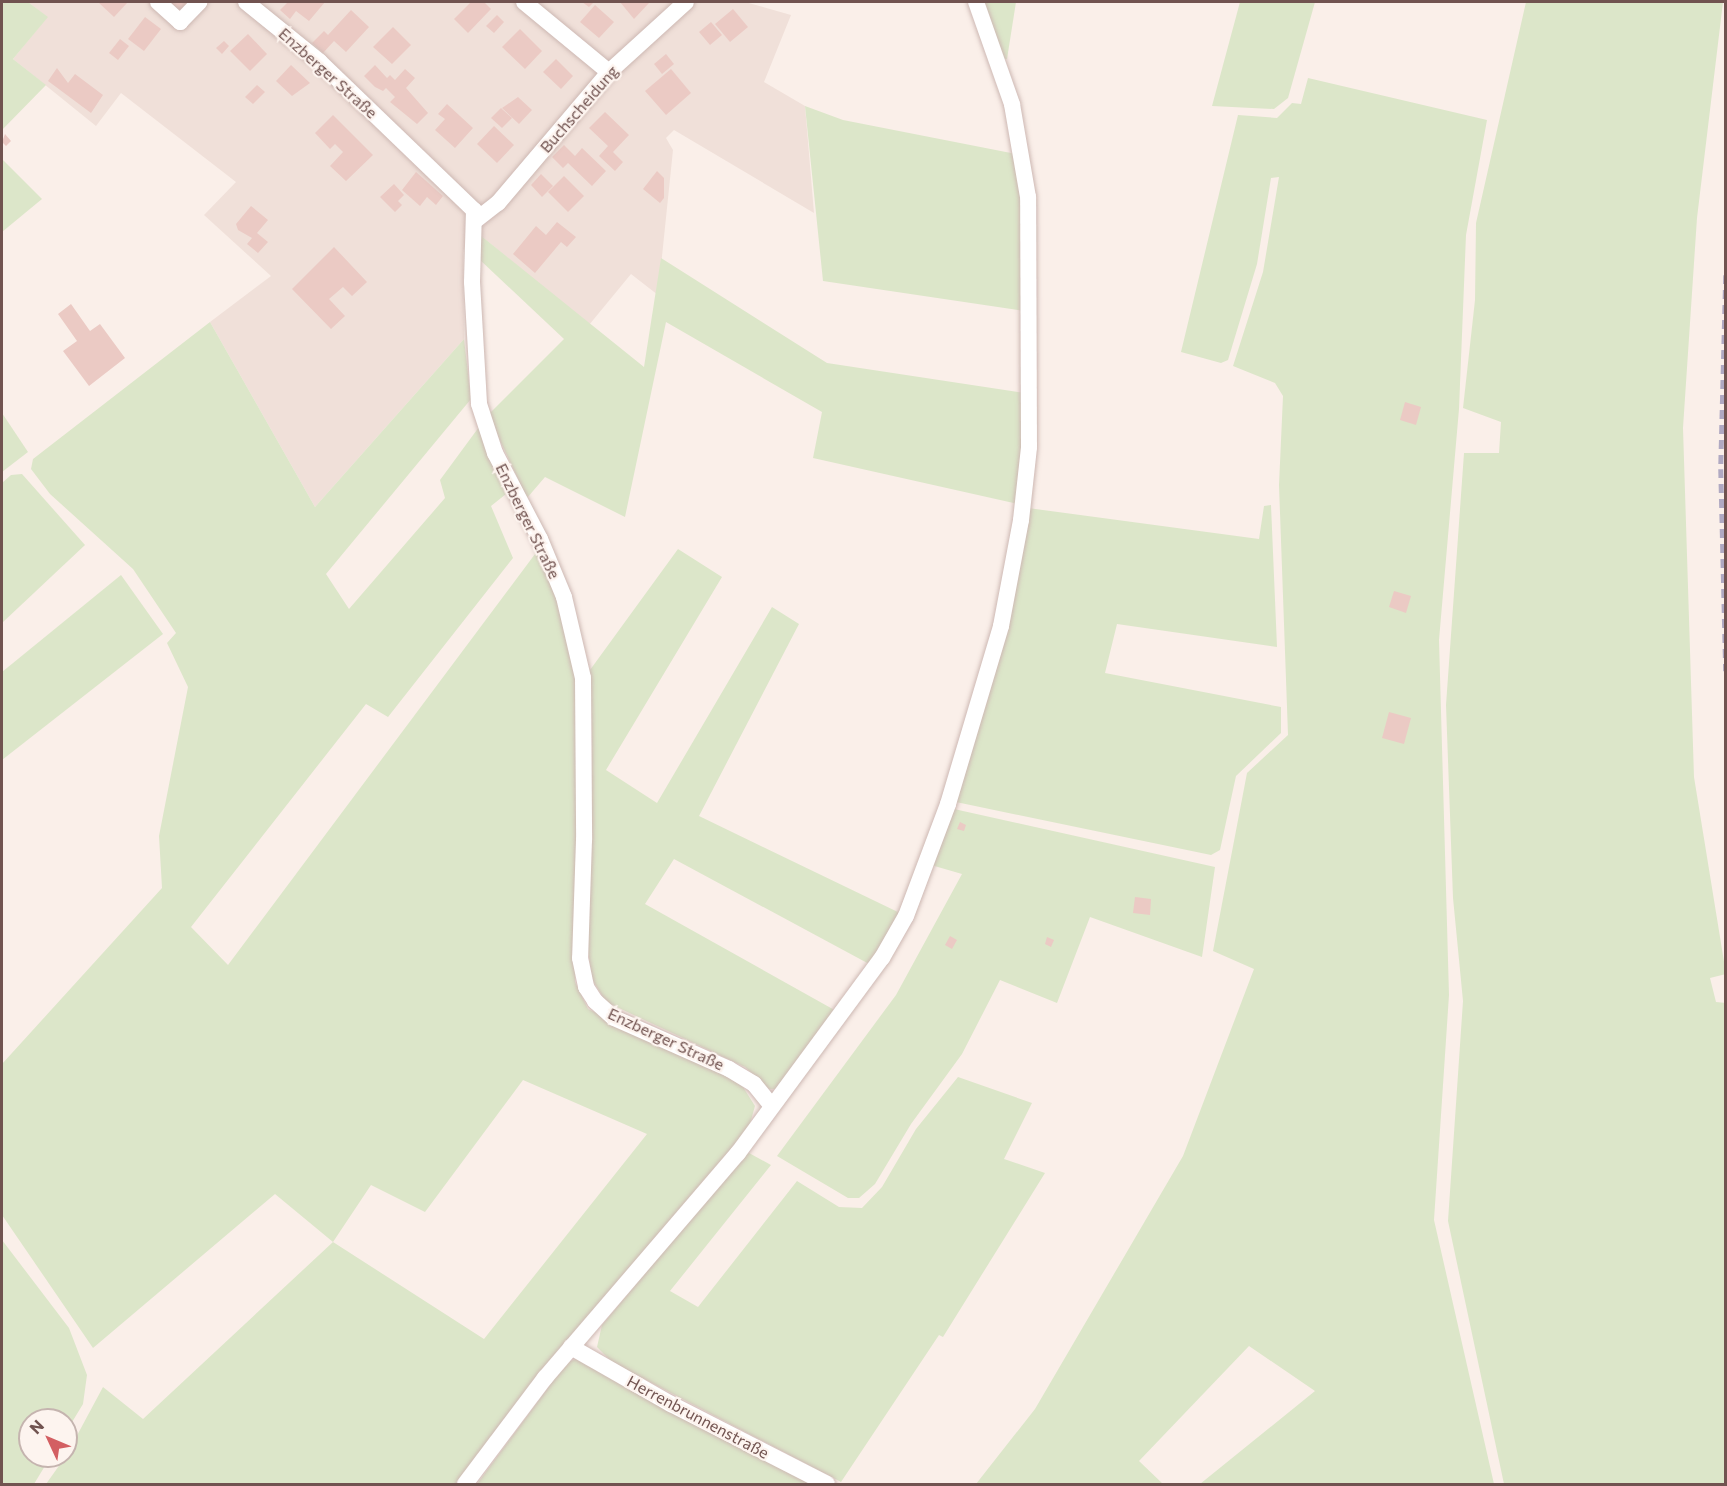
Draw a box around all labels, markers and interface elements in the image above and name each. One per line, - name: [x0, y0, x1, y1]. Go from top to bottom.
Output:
- street label: Enzberger Straße: [275, 24, 381, 122]
- street label: Buchscheidung: [536, 61, 622, 157]
- street label: Enzberger Straße: [492, 460, 564, 582]
- street label: Enzberger Straße: [605, 1004, 727, 1074]
- street label: Herrenbrunnenstraße: [624, 1371, 772, 1463]
- north arrow: [18, 1408, 78, 1468]
- text: N: [25, 1416, 47, 1437]

